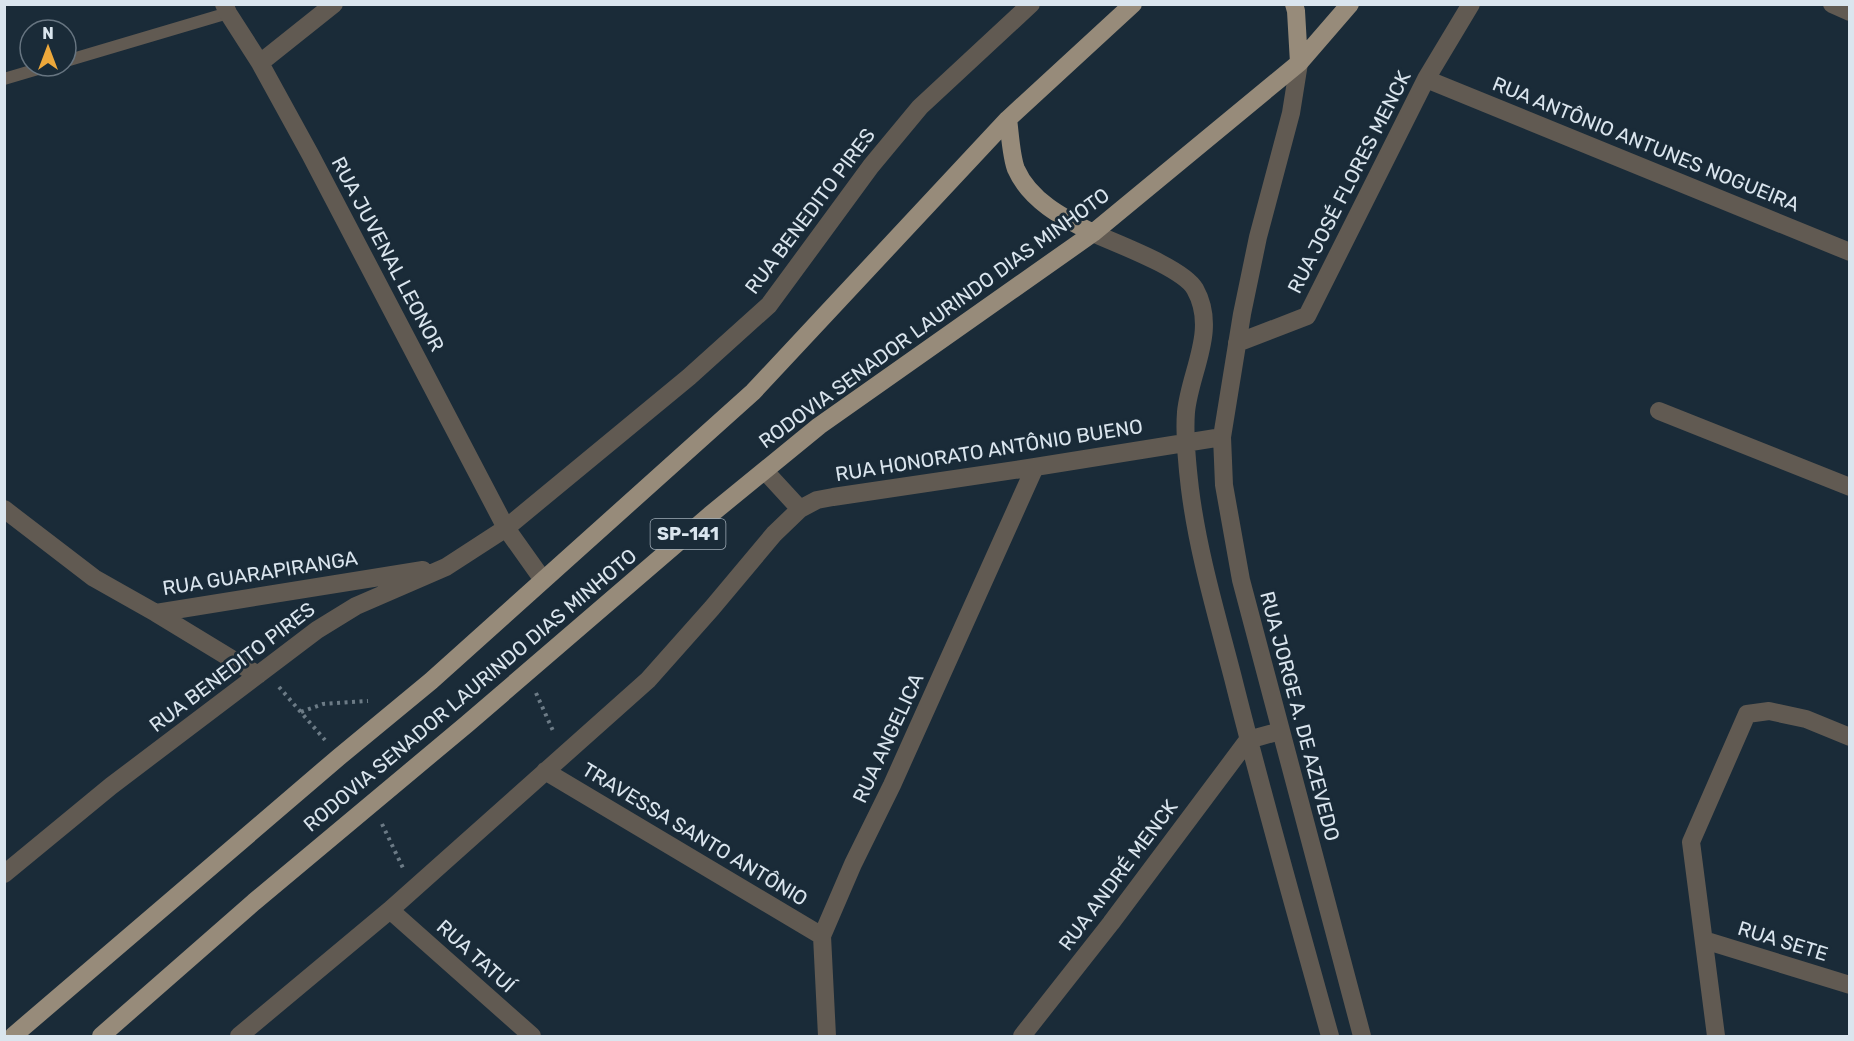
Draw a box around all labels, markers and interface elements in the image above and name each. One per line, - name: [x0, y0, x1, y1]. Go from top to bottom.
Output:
- north arrow: [18, 18, 78, 78]
- text: N: [42, 24, 54, 43]
- street label: RUA JOSÉ FLORES MENCK: [1282, 67, 1416, 297]
- street label: RUA ANTÔNIO ANTUNES NOGUEIRA: [1489, 71, 1803, 217]
- street label: RUA BENEDITO PIRES: [740, 123, 880, 299]
- street label: RUA JUVENAL LEONOR: [327, 153, 449, 355]
- street label: RODOVIA SENADOR LAURINDO DIAS MINHOTO: [754, 183, 1114, 453]
- street label: RUA HONORATO ANTÔNIO BUENO: [834, 414, 1144, 486]
- road number: SP-141: [650, 519, 726, 549]
- street label: RODOVIA SENADOR LAURINDO DIAS MINHOTO: [299, 543, 641, 837]
- street label: RUA GUARAPIRANGA: [161, 546, 359, 600]
- street label: RUA JORGE A. DE AZEVEDO: [1255, 589, 1345, 843]
- street label: RUA BENEDITO PIRES: [144, 597, 320, 737]
- street label: RUA ANGELICA: [847, 669, 929, 807]
- street label: TRAVESSA SANTO ANTÔNIO: [578, 757, 812, 911]
- street label: RUA ANDRÉ MENCK: [1053, 795, 1183, 955]
- street label: RUA TATUÍ: [432, 915, 521, 998]
- street label: RUA SETE: [1735, 916, 1831, 966]

